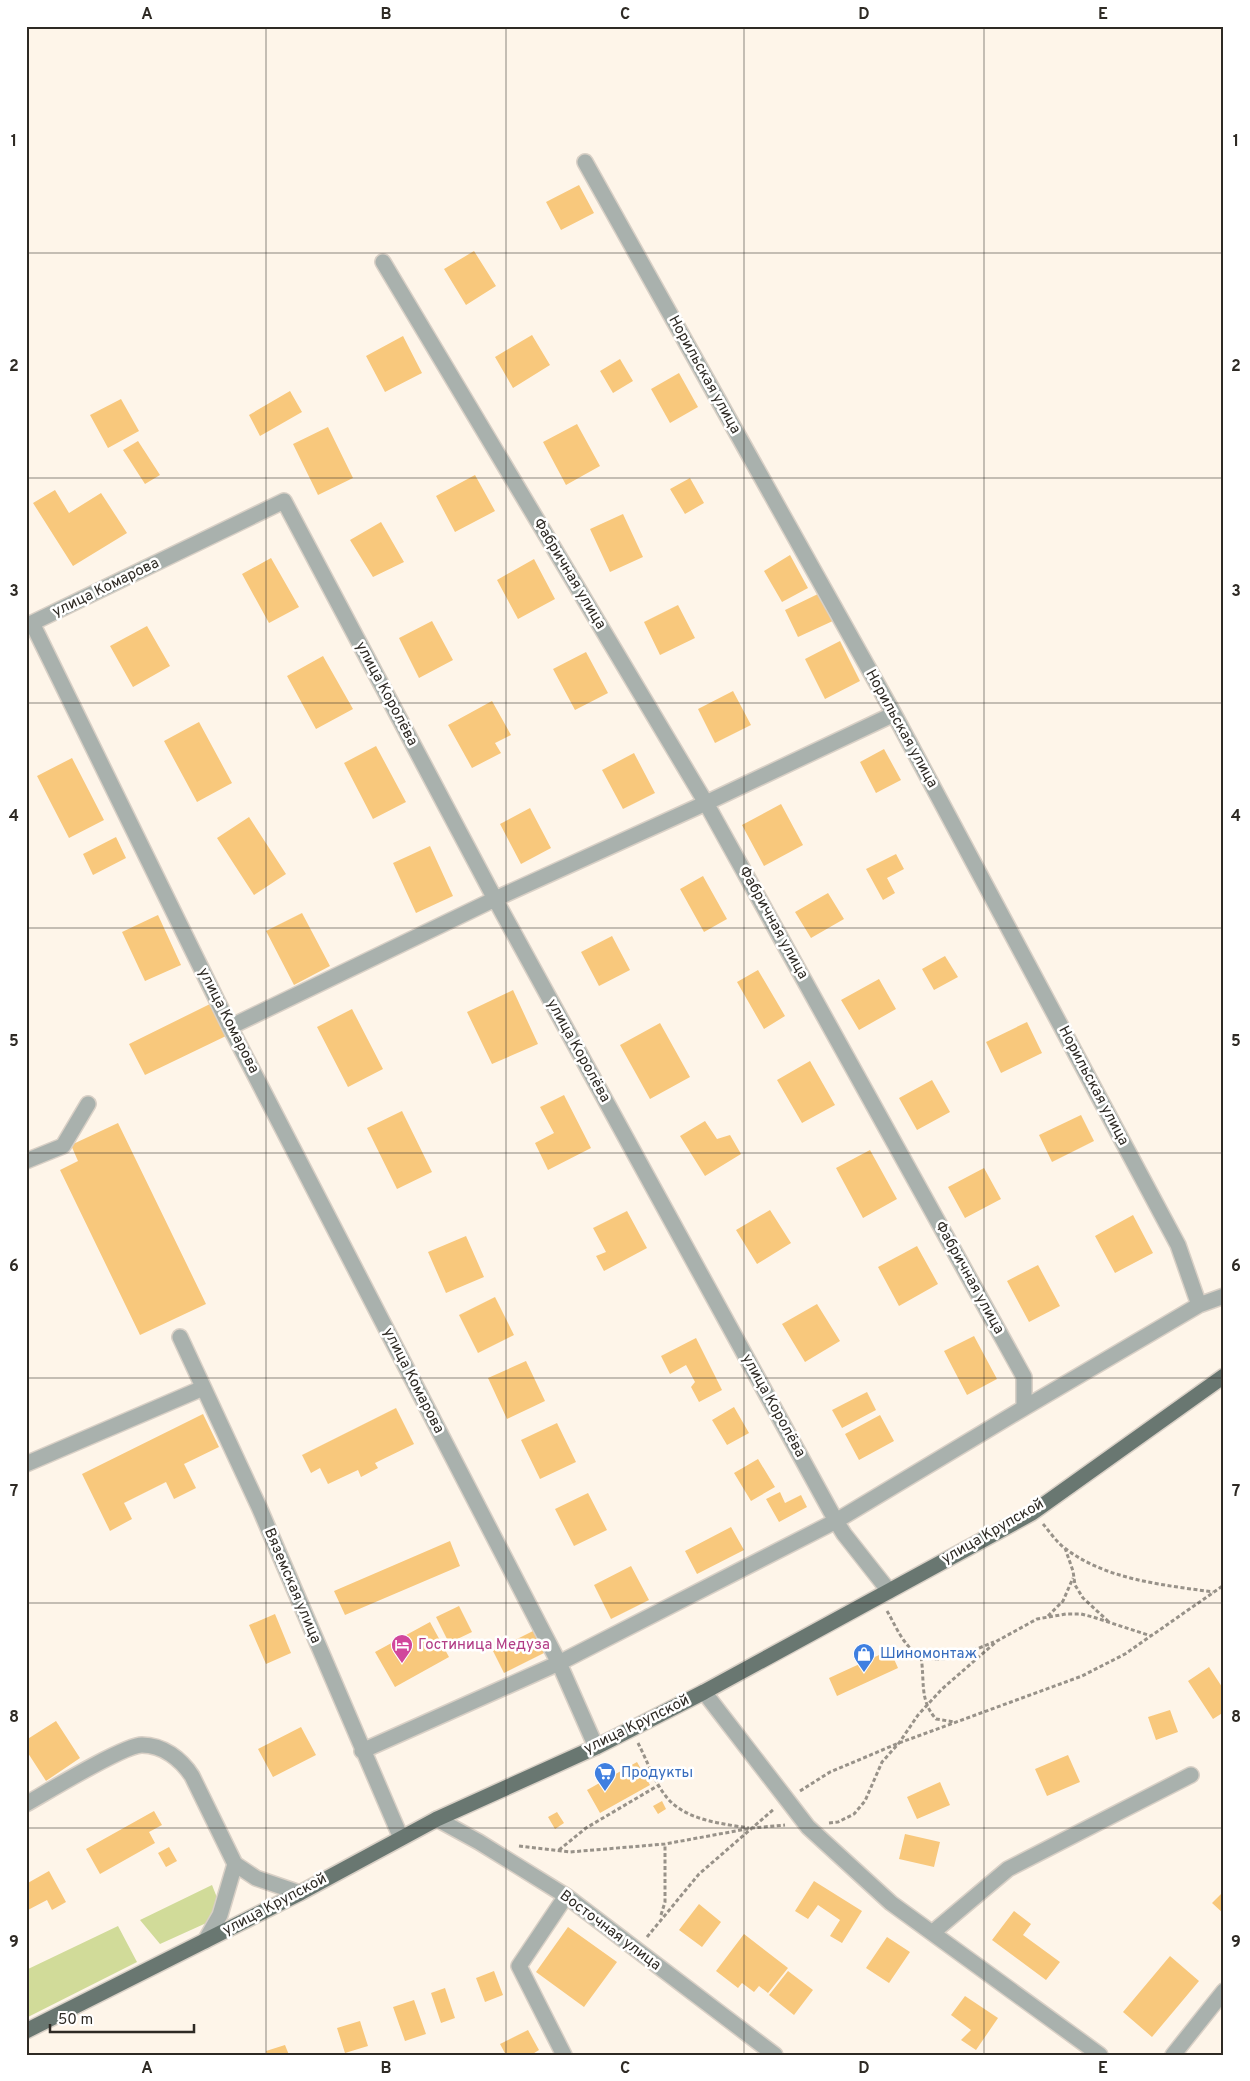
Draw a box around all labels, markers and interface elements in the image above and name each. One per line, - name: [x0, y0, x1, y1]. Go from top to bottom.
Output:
- text: A: [141, 5, 153, 25]
- text: B: [380, 5, 392, 25]
- text: C: [620, 5, 630, 25]
- text: D: [858, 5, 870, 25]
- text: E: [1098, 5, 1108, 25]
- text: 1: [11, 132, 17, 152]
- text: 1: [1233, 132, 1239, 152]
- street label: Норильская улица: [664, 312, 744, 438]
- text: 2: [9, 357, 19, 377]
- text: 2: [1231, 357, 1241, 377]
- street label: Фабричная улица: [528, 515, 610, 633]
- street label: улица Комарова: [50, 554, 162, 622]
- text: 3: [9, 582, 19, 602]
- text: 3: [1231, 582, 1241, 602]
- street label: улица Королёва: [351, 639, 421, 749]
- street label: Норильская улица: [861, 666, 941, 792]
- text: 4: [9, 807, 19, 827]
- text: 4: [1231, 807, 1241, 827]
- street label: Фабричная улица: [734, 863, 812, 983]
- street label: улица Комарова: [193, 965, 263, 1077]
- street label: улица Королёва: [542, 996, 614, 1106]
- street label: Норильская улица: [1053, 1023, 1133, 1149]
- text: 5: [9, 1032, 19, 1052]
- text: 5: [1231, 1032, 1241, 1052]
- street label: Фабричная улица: [930, 1218, 1008, 1338]
- text: 6: [9, 1257, 19, 1277]
- text: 6: [1231, 1257, 1241, 1277]
- street label: улица Комарова: [378, 1325, 448, 1437]
- street label: улица Королёва: [737, 1351, 809, 1461]
- text: 7: [10, 1482, 18, 1502]
- text: 7: [1232, 1482, 1240, 1502]
- street label: улица Крупской: [938, 1495, 1048, 1569]
- street label: Вяземская улица: [259, 1525, 325, 1647]
- hotel icon: Гостиница Медуза: [390, 1633, 414, 1664]
- place label: Гостиница Медуза: [418, 1636, 550, 1655]
- shop icon: Шиномонтаж: [852, 1642, 876, 1673]
- place label: Шиномонтаж: [880, 1645, 978, 1664]
- street label: улица Крупской: [581, 1691, 693, 1759]
- text: 8: [9, 1708, 19, 1728]
- text: 8: [1231, 1708, 1241, 1728]
- supermarket icon: Продукты: [593, 1761, 617, 1792]
- place label: Продукты: [621, 1764, 693, 1783]
- street label: улица Крупской: [220, 1870, 330, 1940]
- street label: Восточная улица: [556, 1887, 664, 1975]
- text: 9: [9, 1933, 19, 1953]
- text: 9: [1231, 1933, 1241, 1953]
- scale bar: [50, 2001, 194, 2033]
- text: 50 m: [58, 2011, 93, 2030]
- text: A: [141, 2059, 153, 2079]
- text: B: [380, 2059, 392, 2079]
- text: C: [620, 2059, 630, 2079]
- text: D: [858, 2059, 870, 2079]
- text: E: [1098, 2059, 1108, 2079]

